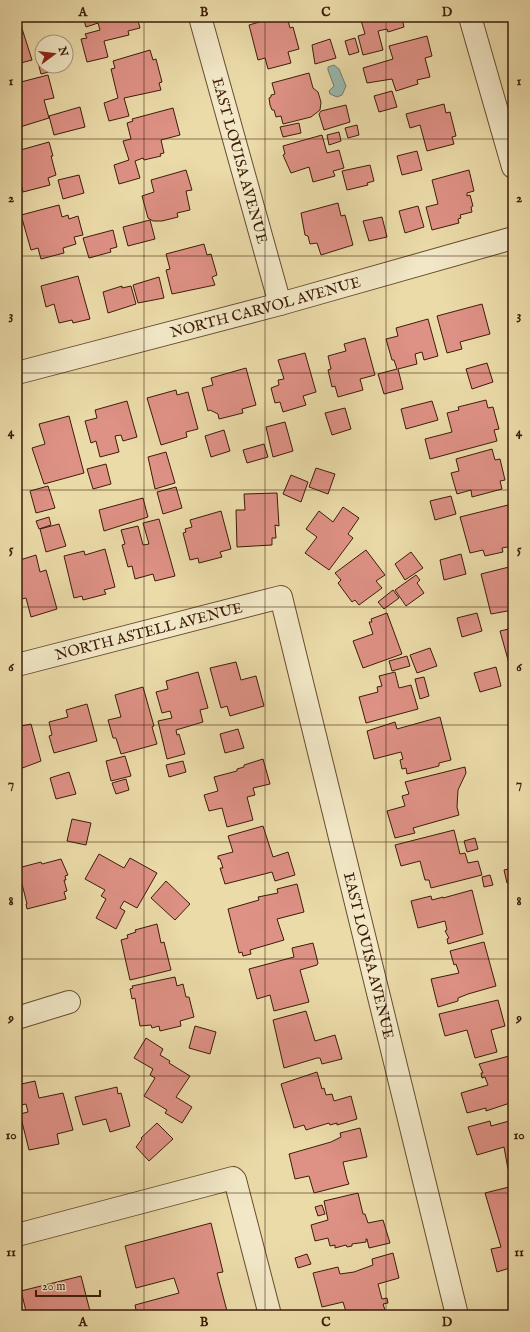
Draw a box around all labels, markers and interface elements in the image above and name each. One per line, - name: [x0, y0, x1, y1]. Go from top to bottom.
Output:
- text: A: [78, 4, 89, 21]
- text: B: [200, 4, 209, 21]
- text: C: [321, 4, 331, 21]
- text: D: [442, 4, 453, 21]
- north arrow: [34, 34, 74, 74]
- text: N: [54, 44, 71, 59]
- text: 1: [9, 73, 14, 90]
- text: 1: [517, 73, 522, 90]
- street label: EAST LOUISA AVENUE: [207, 76, 272, 246]
- text: 2: [8, 190, 14, 207]
- text: 2: [516, 190, 522, 207]
- street label: NORTH CARVOL AVENUE: [168, 273, 363, 342]
- text: 3: [9, 307, 14, 324]
- text: 3: [517, 307, 522, 324]
- text: 4: [8, 424, 15, 441]
- text: 4: [516, 424, 523, 441]
- text: 5: [9, 541, 14, 558]
- text: 5: [517, 541, 522, 558]
- street label: NORTH ASTELL AVENUE: [53, 598, 245, 665]
- text: 6: [8, 659, 14, 676]
- text: 6: [516, 659, 522, 676]
- text: 7: [8, 776, 14, 793]
- text: 7: [516, 776, 522, 793]
- street label: EAST LOUISA AVENUE: [339, 870, 398, 1041]
- text: 8: [8, 893, 14, 910]
- text: 8: [516, 893, 522, 910]
- text: 9: [7, 1010, 14, 1027]
- text: 9: [515, 1010, 522, 1027]
- text: 10: [5, 1127, 17, 1144]
- text: 10: [513, 1127, 525, 1144]
- text: 11: [6, 1244, 16, 1261]
- text: 11: [514, 1244, 524, 1261]
- scale bar: [36, 1272, 100, 1298]
- text: 20 m: [42, 1279, 65, 1294]
- text: A: [78, 1314, 89, 1331]
- text: B: [200, 1314, 209, 1331]
- text: C: [321, 1314, 331, 1331]
- text: D: [442, 1314, 453, 1331]

